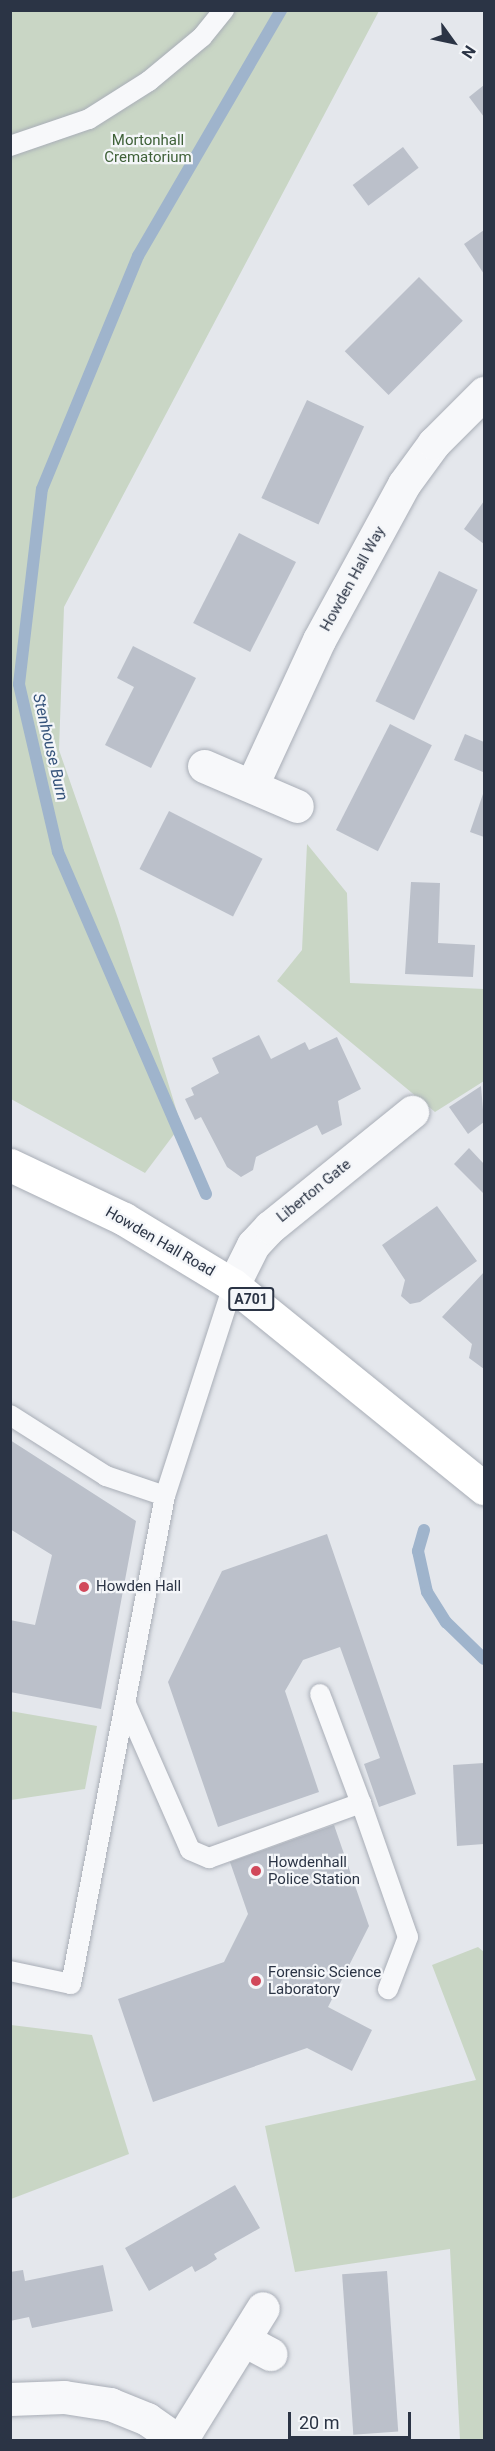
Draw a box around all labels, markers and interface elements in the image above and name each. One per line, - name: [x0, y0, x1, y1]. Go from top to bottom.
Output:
- north arrow: [423, 12, 483, 72]
- text: N: [457, 42, 480, 62]
- park label: Mortonhall Crematorium: [104, 131, 192, 166]
- street label: Howden Hall Way: [317, 523, 389, 635]
- water label: Stenhouse Burn: [28, 692, 72, 802]
- street label: Liberton Gate: [273, 1156, 355, 1226]
- street label: Howden Hall Road: [102, 1203, 218, 1281]
- road number: A701: [227, 1288, 275, 1310]
- place label: Howden Hall: [96, 1578, 181, 1596]
- marker: Howden Hall: [77, 1580, 91, 1594]
- place label: Howdenhall Police Station: [268, 1853, 360, 1888]
- marker: Howdenhall Police Station: [249, 1864, 263, 1878]
- place label: Forensic Science Laboratory: [268, 1963, 381, 1998]
- marker: Forensic Science Laboratory: [249, 1974, 263, 1988]
- scale bar: [291, 2400, 414, 2438]
- text: 20 m: [299, 2412, 339, 2433]

